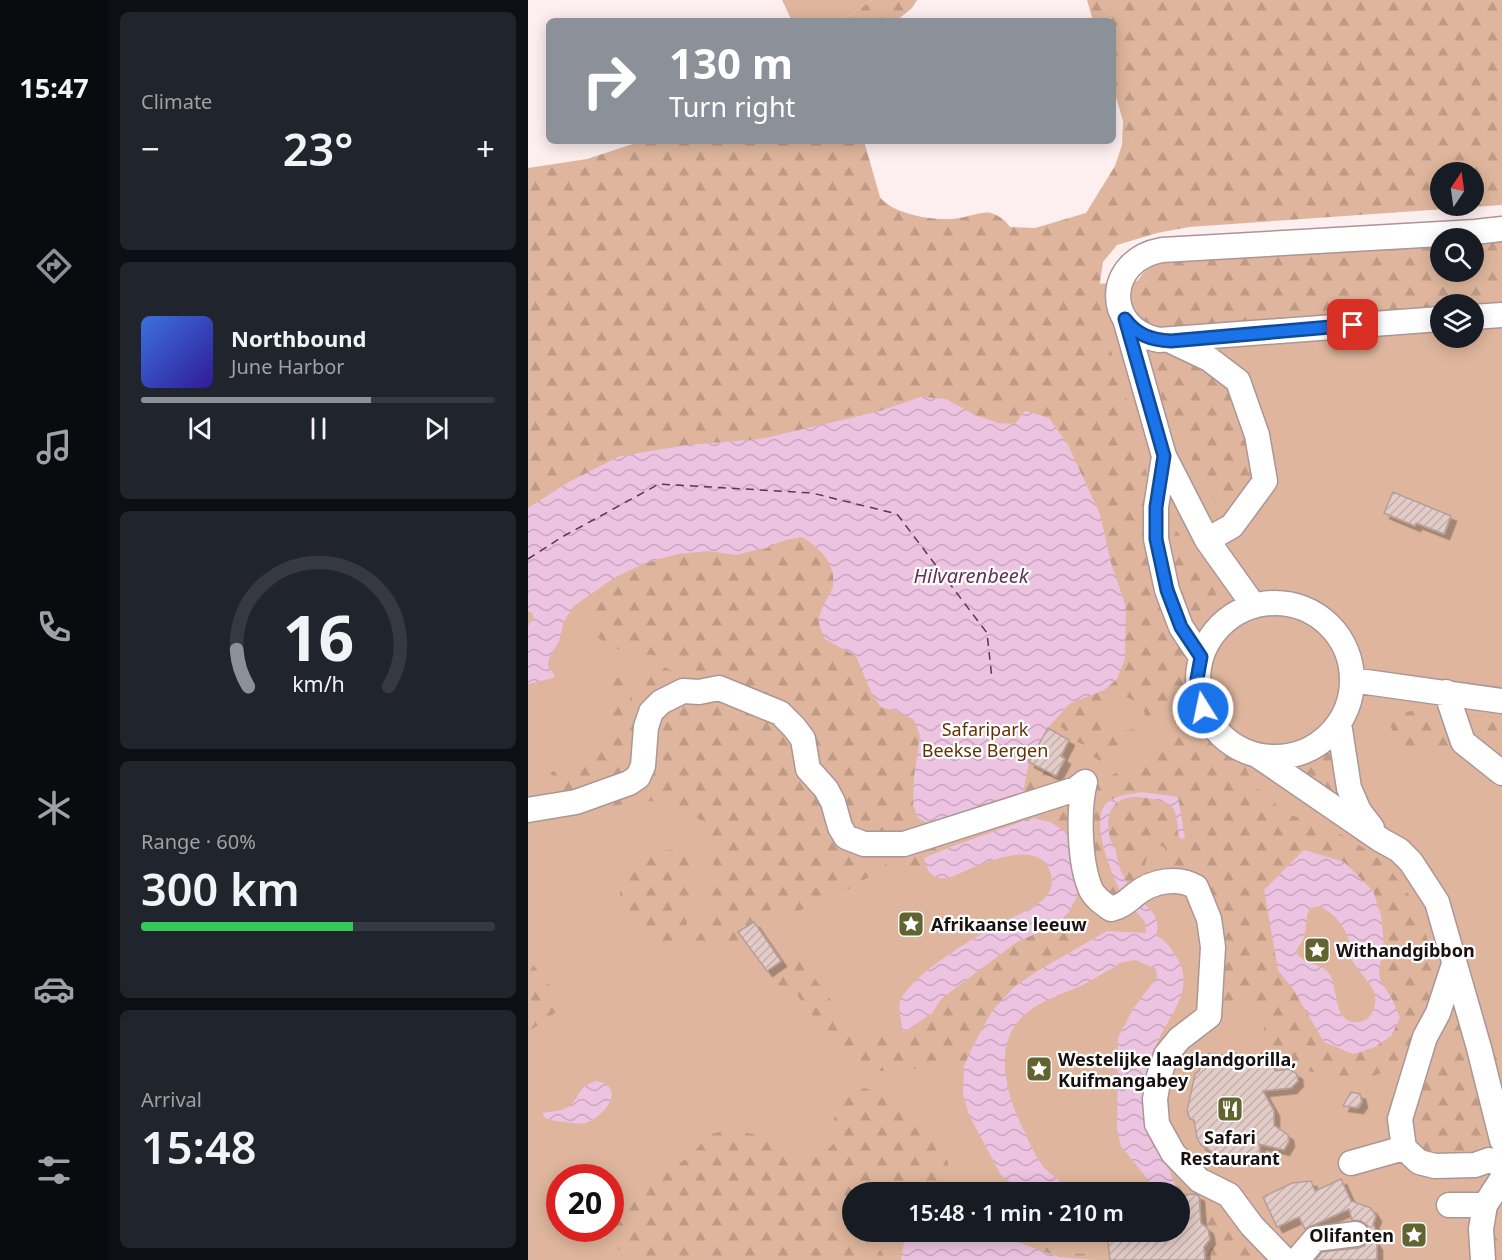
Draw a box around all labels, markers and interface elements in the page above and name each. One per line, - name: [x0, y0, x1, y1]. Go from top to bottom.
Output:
- text: 130 m: [669, 34, 793, 91]
- icon: right: [570, 42, 648, 120]
- text: 15:47: [19, 69, 89, 106]
- text: Climate: [141, 88, 212, 115]
- text: Turn right: [669, 88, 795, 125]
- text: 23°: [283, 118, 353, 179]
- text: −: [141, 126, 160, 171]
- text: +: [476, 126, 495, 171]
- north arrow: [1430, 162, 1484, 216]
- map controls: [1430, 162, 1484, 348]
- button: search: [1430, 228, 1484, 282]
- icon: directions: [33, 245, 75, 287]
- button: layers: [1430, 294, 1484, 348]
- pin: [1327, 299, 1378, 350]
- icon: arrive: [1336, 308, 1369, 341]
- text: Northbound: [231, 323, 366, 353]
- text: June Harbor: [231, 353, 345, 380]
- icon: previous: [184, 412, 217, 445]
- icon: pause: [302, 412, 335, 445]
- icon: next: [420, 412, 453, 445]
- icon: music: [33, 426, 75, 468]
- water label: Hilvarenbeek: [913, 562, 1030, 589]
- text: 16: [282, 594, 354, 679]
- icon: phone: [33, 606, 75, 648]
- text: km/h: [292, 669, 344, 698]
- position arrow: [1171, 676, 1235, 740]
- park label: Safaripark Beekse Bergen: [922, 717, 1048, 762]
- icon: climate: [33, 787, 75, 829]
- text: Range · 60%: [141, 828, 256, 855]
- text: 300 km: [141, 858, 300, 919]
- place icon: Afrikaanse leeuw: [896, 909, 926, 939]
- place label: Afrikaanse leeuw: [931, 912, 1087, 936]
- place icon: Withandgibbon: [1302, 935, 1332, 965]
- place label: Withandgibbon: [1336, 938, 1475, 962]
- icon: car: [33, 968, 75, 1010]
- place label: Westelijke laaglandgorilla, Kuifmangabey: [1058, 1047, 1296, 1092]
- place icon: Westelijke laaglandgorilla, Kuifmangabey: [1024, 1054, 1054, 1084]
- text: Arrival: [141, 1086, 202, 1113]
- restaurant icon: Safari Restaurant: [1215, 1094, 1245, 1124]
- text: 15:48: [141, 1116, 256, 1177]
- place label: Safari Restaurant: [1180, 1125, 1280, 1170]
- icon: filters: [33, 1149, 75, 1191]
- speed limit sign: 20: [546, 1164, 624, 1242]
- text: 15:48 · 1 min · 210 m: [908, 1197, 1124, 1227]
- place icon: Olifanten: [1399, 1220, 1429, 1250]
- place label: Olifanten: [1309, 1223, 1394, 1247]

